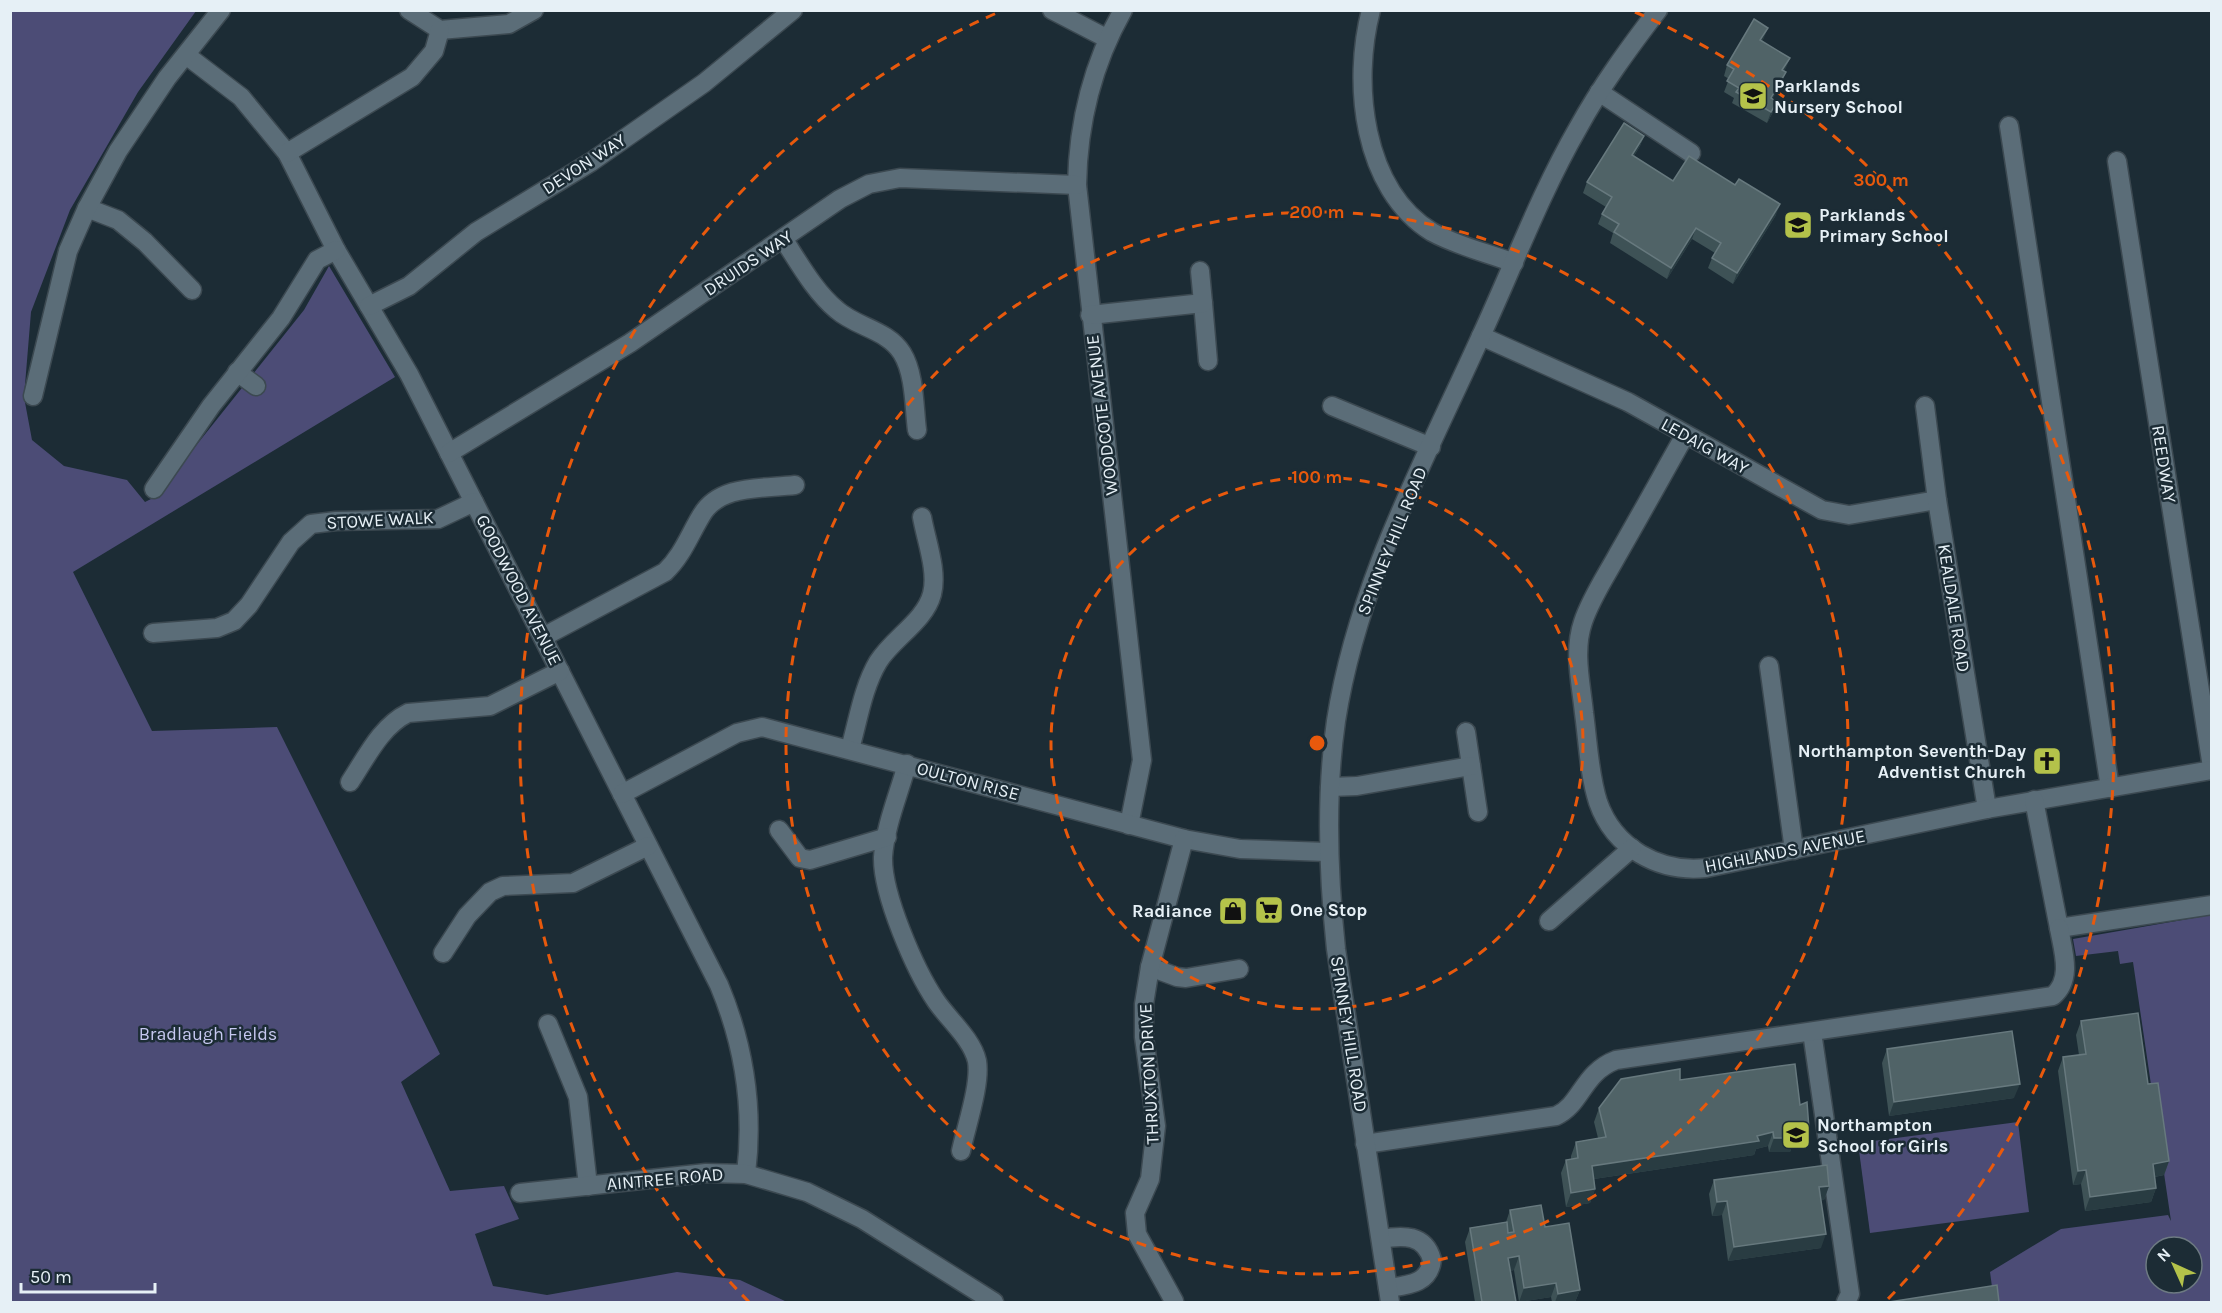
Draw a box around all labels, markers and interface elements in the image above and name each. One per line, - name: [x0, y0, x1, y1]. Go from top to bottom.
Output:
- place label: Parklands Nursery School: [1774, 75, 1903, 118]
- school or university icon: Parklands Nursery School: [1737, 80, 1769, 112]
- street label: DEVON WAY: [538, 129, 630, 199]
- text: 300 m: [1853, 169, 1909, 191]
- text: 200 m: [1289, 201, 1345, 223]
- place label: Parklands Primary School: [1819, 204, 1949, 247]
- school or university icon: Parklands Primary School: [1782, 209, 1814, 241]
- street label: DRUIDS WAY: [700, 225, 797, 301]
- street label: WOODCOTE AVENUE: [1081, 333, 1123, 497]
- street label: LEDAIG WAY: [1657, 413, 1753, 479]
- street label: REEDWAY: [2147, 424, 2181, 505]
- street label: SPINNEY HILL ROAD: [1352, 464, 1432, 618]
- text: 100 m: [1292, 466, 1342, 488]
- street label: STOWE WALK: [326, 506, 434, 534]
- street label: GOODWOOD AVENUE: [471, 511, 567, 669]
- street label: KEALDALE ROAD: [1933, 542, 1975, 674]
- centre of rings: [1307, 733, 1327, 753]
- place label: Northampton Seventh-Day Adventist Church: [1798, 740, 2026, 783]
- church icon: Northampton Seventh-Day Adventist Church: [2031, 745, 2063, 777]
- street label: OULTON RISE: [914, 757, 1022, 805]
- street label: HIGHLANDS AVENUE: [1703, 825, 1867, 877]
- supermarket icon: One Stop: [1253, 894, 1285, 926]
- shop icon: Radiance: [1217, 895, 1249, 927]
- place label: One Stop: [1290, 899, 1367, 921]
- place label: Radiance: [1132, 900, 1212, 922]
- street label: SPINNEY HILL ROAD: [1326, 954, 1372, 1114]
- street label: THRUXTON DRIVE: [1134, 1003, 1164, 1145]
- park label: Bradlaugh Fields: [139, 1023, 277, 1045]
- place label: Northampton School for Girls: [1817, 1114, 1948, 1157]
- school or university icon: Northampton School for Girls: [1780, 1119, 1812, 1151]
- street label: AINTREE ROAD: [606, 1163, 724, 1195]
- north arrow: [2144, 1235, 2204, 1295]
- text: N: [2153, 1244, 2175, 1266]
- scale bar: [21, 1256, 154, 1294]
- text: 50 m: [30, 1266, 72, 1288]

